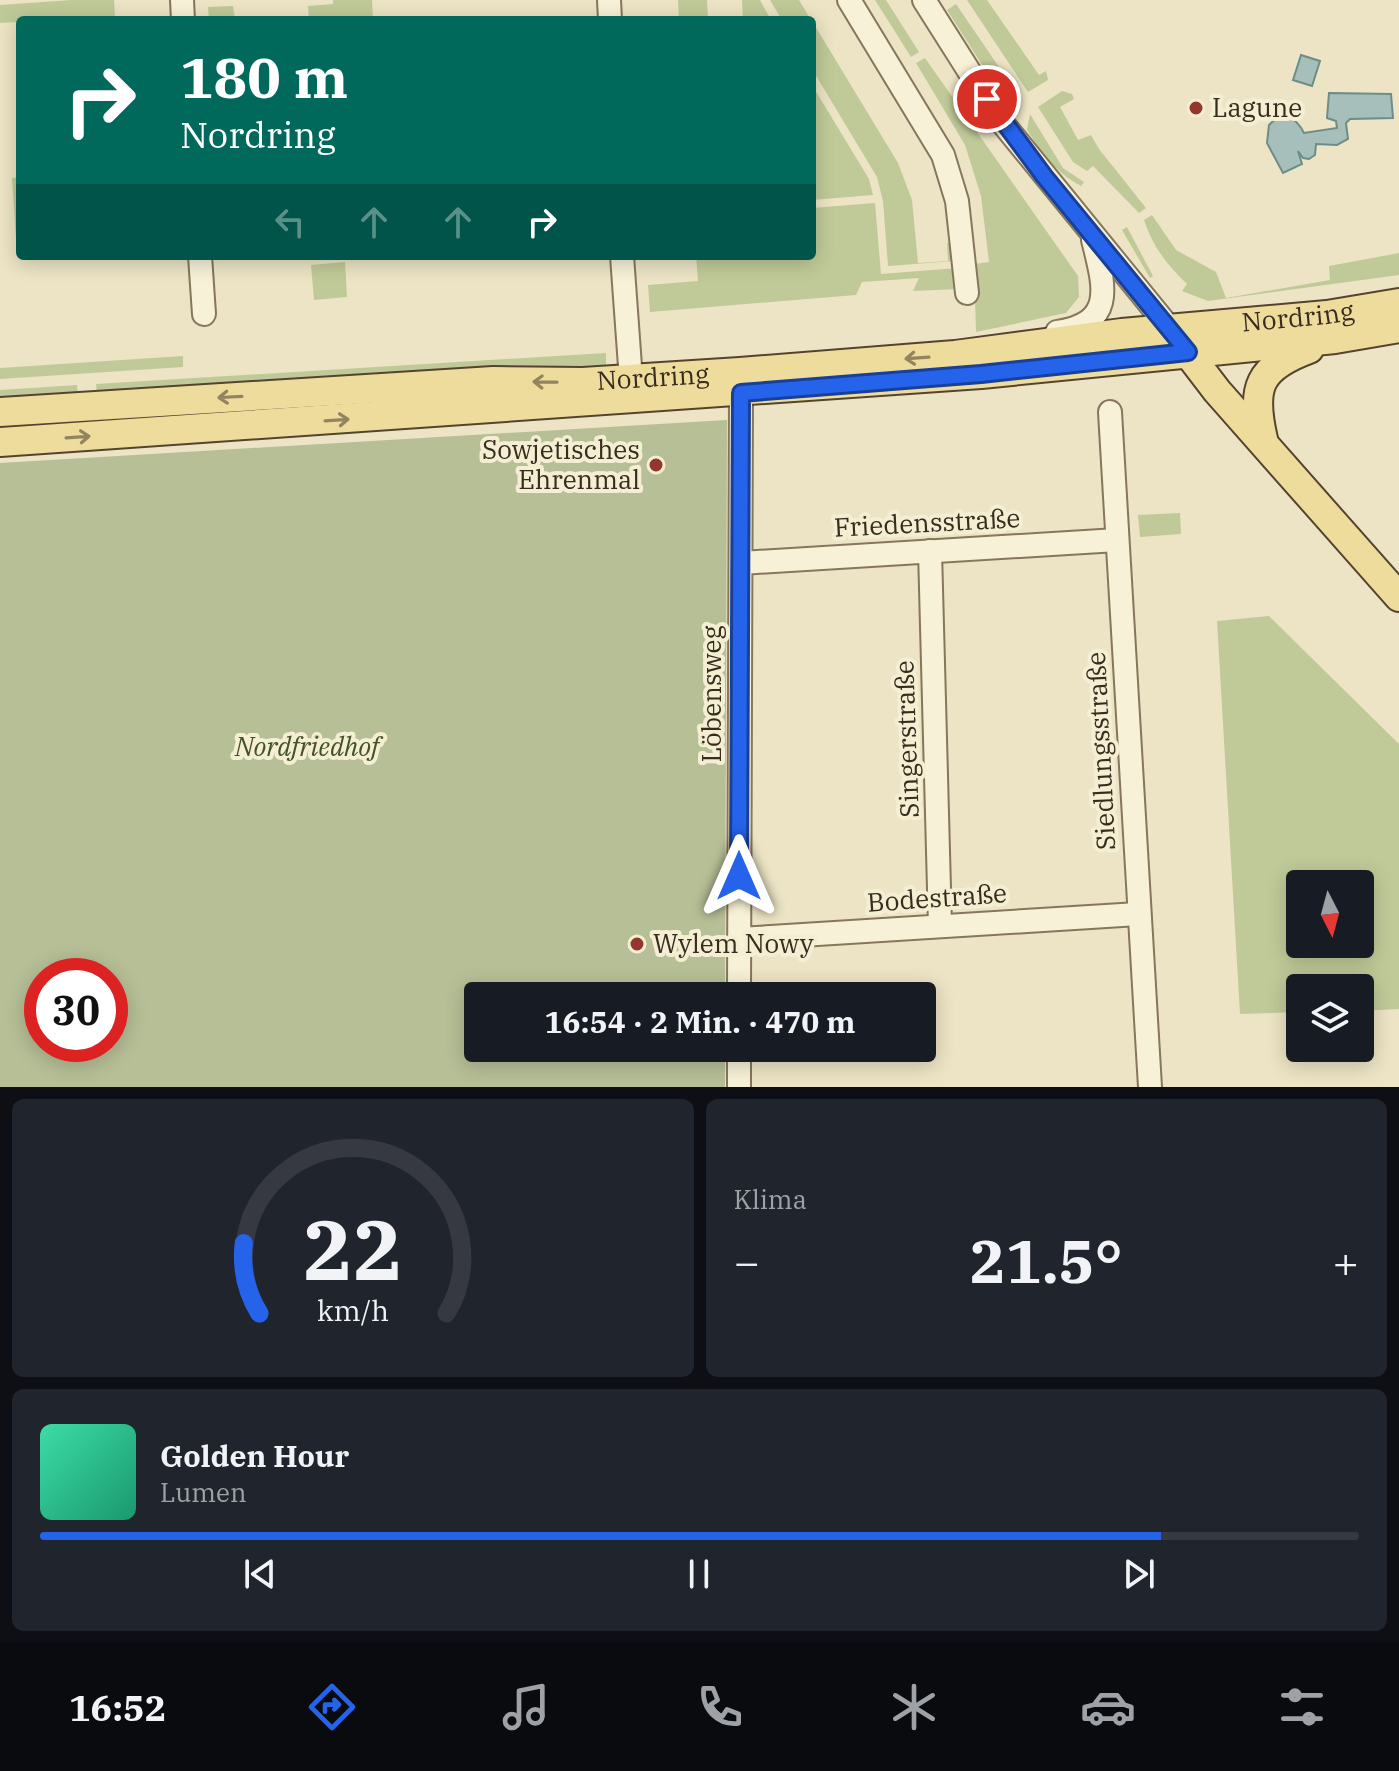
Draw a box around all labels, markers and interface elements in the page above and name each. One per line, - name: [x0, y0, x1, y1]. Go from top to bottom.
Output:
- text: 180 m: [180, 41, 348, 113]
- icon: right: [48, 48, 152, 152]
- pin: [953, 65, 1021, 133]
- icon: arrive: [965, 77, 1009, 121]
- place label: Lagune: [1212, 90, 1302, 124]
- marker: Lagune: [1187, 99, 1205, 117]
- text: Nordring: [180, 111, 336, 158]
- icon: left: [268, 200, 312, 244]
- icon: ahead: [352, 200, 396, 244]
- icon: ahead: [436, 200, 480, 244]
- icon: right: [520, 200, 564, 244]
- street label: Nordring: [1240, 293, 1356, 338]
- one-way arrow: [904, 351, 930, 366]
- street label: Nordring: [596, 356, 710, 397]
- one-way arrow: [532, 374, 559, 390]
- one-way arrow: [217, 390, 244, 405]
- one-way arrow: [323, 412, 350, 427]
- one-way arrow: [64, 429, 91, 444]
- place label: Sowjetisches Ehrenmal: [482, 432, 640, 496]
- marker: Sowjetisches Ehrenmal: [647, 456, 665, 474]
- street label: Friedensstraße: [833, 500, 1021, 544]
- street label: Löbensweg: [694, 625, 728, 763]
- street label: Siedlungsstraße: [1078, 651, 1122, 851]
- street label: Singerstraße: [886, 660, 926, 818]
- park label: Nordfriedhof: [234, 729, 384, 763]
- position arrow: [697, 834, 781, 918]
- north arrow: [1286, 870, 1374, 958]
- map controls: [1286, 870, 1374, 1062]
- street label: Bodestraße: [866, 875, 1008, 919]
- place label: Wylem Nowy: [653, 926, 814, 960]
- marker: Wylem Nowy: [628, 935, 646, 953]
- speed limit sign: 30: [24, 958, 128, 1062]
- button: layers: [1286, 974, 1374, 1062]
- text: 16:54 · 2 Min. · 470 m: [545, 1002, 855, 1041]
- text: Klima: [734, 1182, 807, 1216]
- text: 22: [303, 1195, 403, 1303]
- text: 21.5°: [970, 1221, 1123, 1300]
- text: −: [734, 1233, 760, 1290]
- text: +: [1333, 1233, 1359, 1290]
- text: km/h: [317, 1292, 389, 1329]
- text: Golden Hour: [160, 1436, 349, 1475]
- text: Lumen: [160, 1475, 247, 1509]
- icon: previous: [238, 1552, 282, 1596]
- icon: pause: [677, 1552, 721, 1596]
- icon: next: [1117, 1552, 1161, 1596]
- icon: directions: [304, 1679, 360, 1735]
- icon: music: [498, 1679, 554, 1735]
- icon: phone: [692, 1679, 748, 1735]
- icon: climate: [886, 1679, 942, 1735]
- icon: car: [1080, 1679, 1136, 1735]
- icon: filters: [1274, 1679, 1330, 1735]
- text: 16:52: [69, 1684, 166, 1731]

